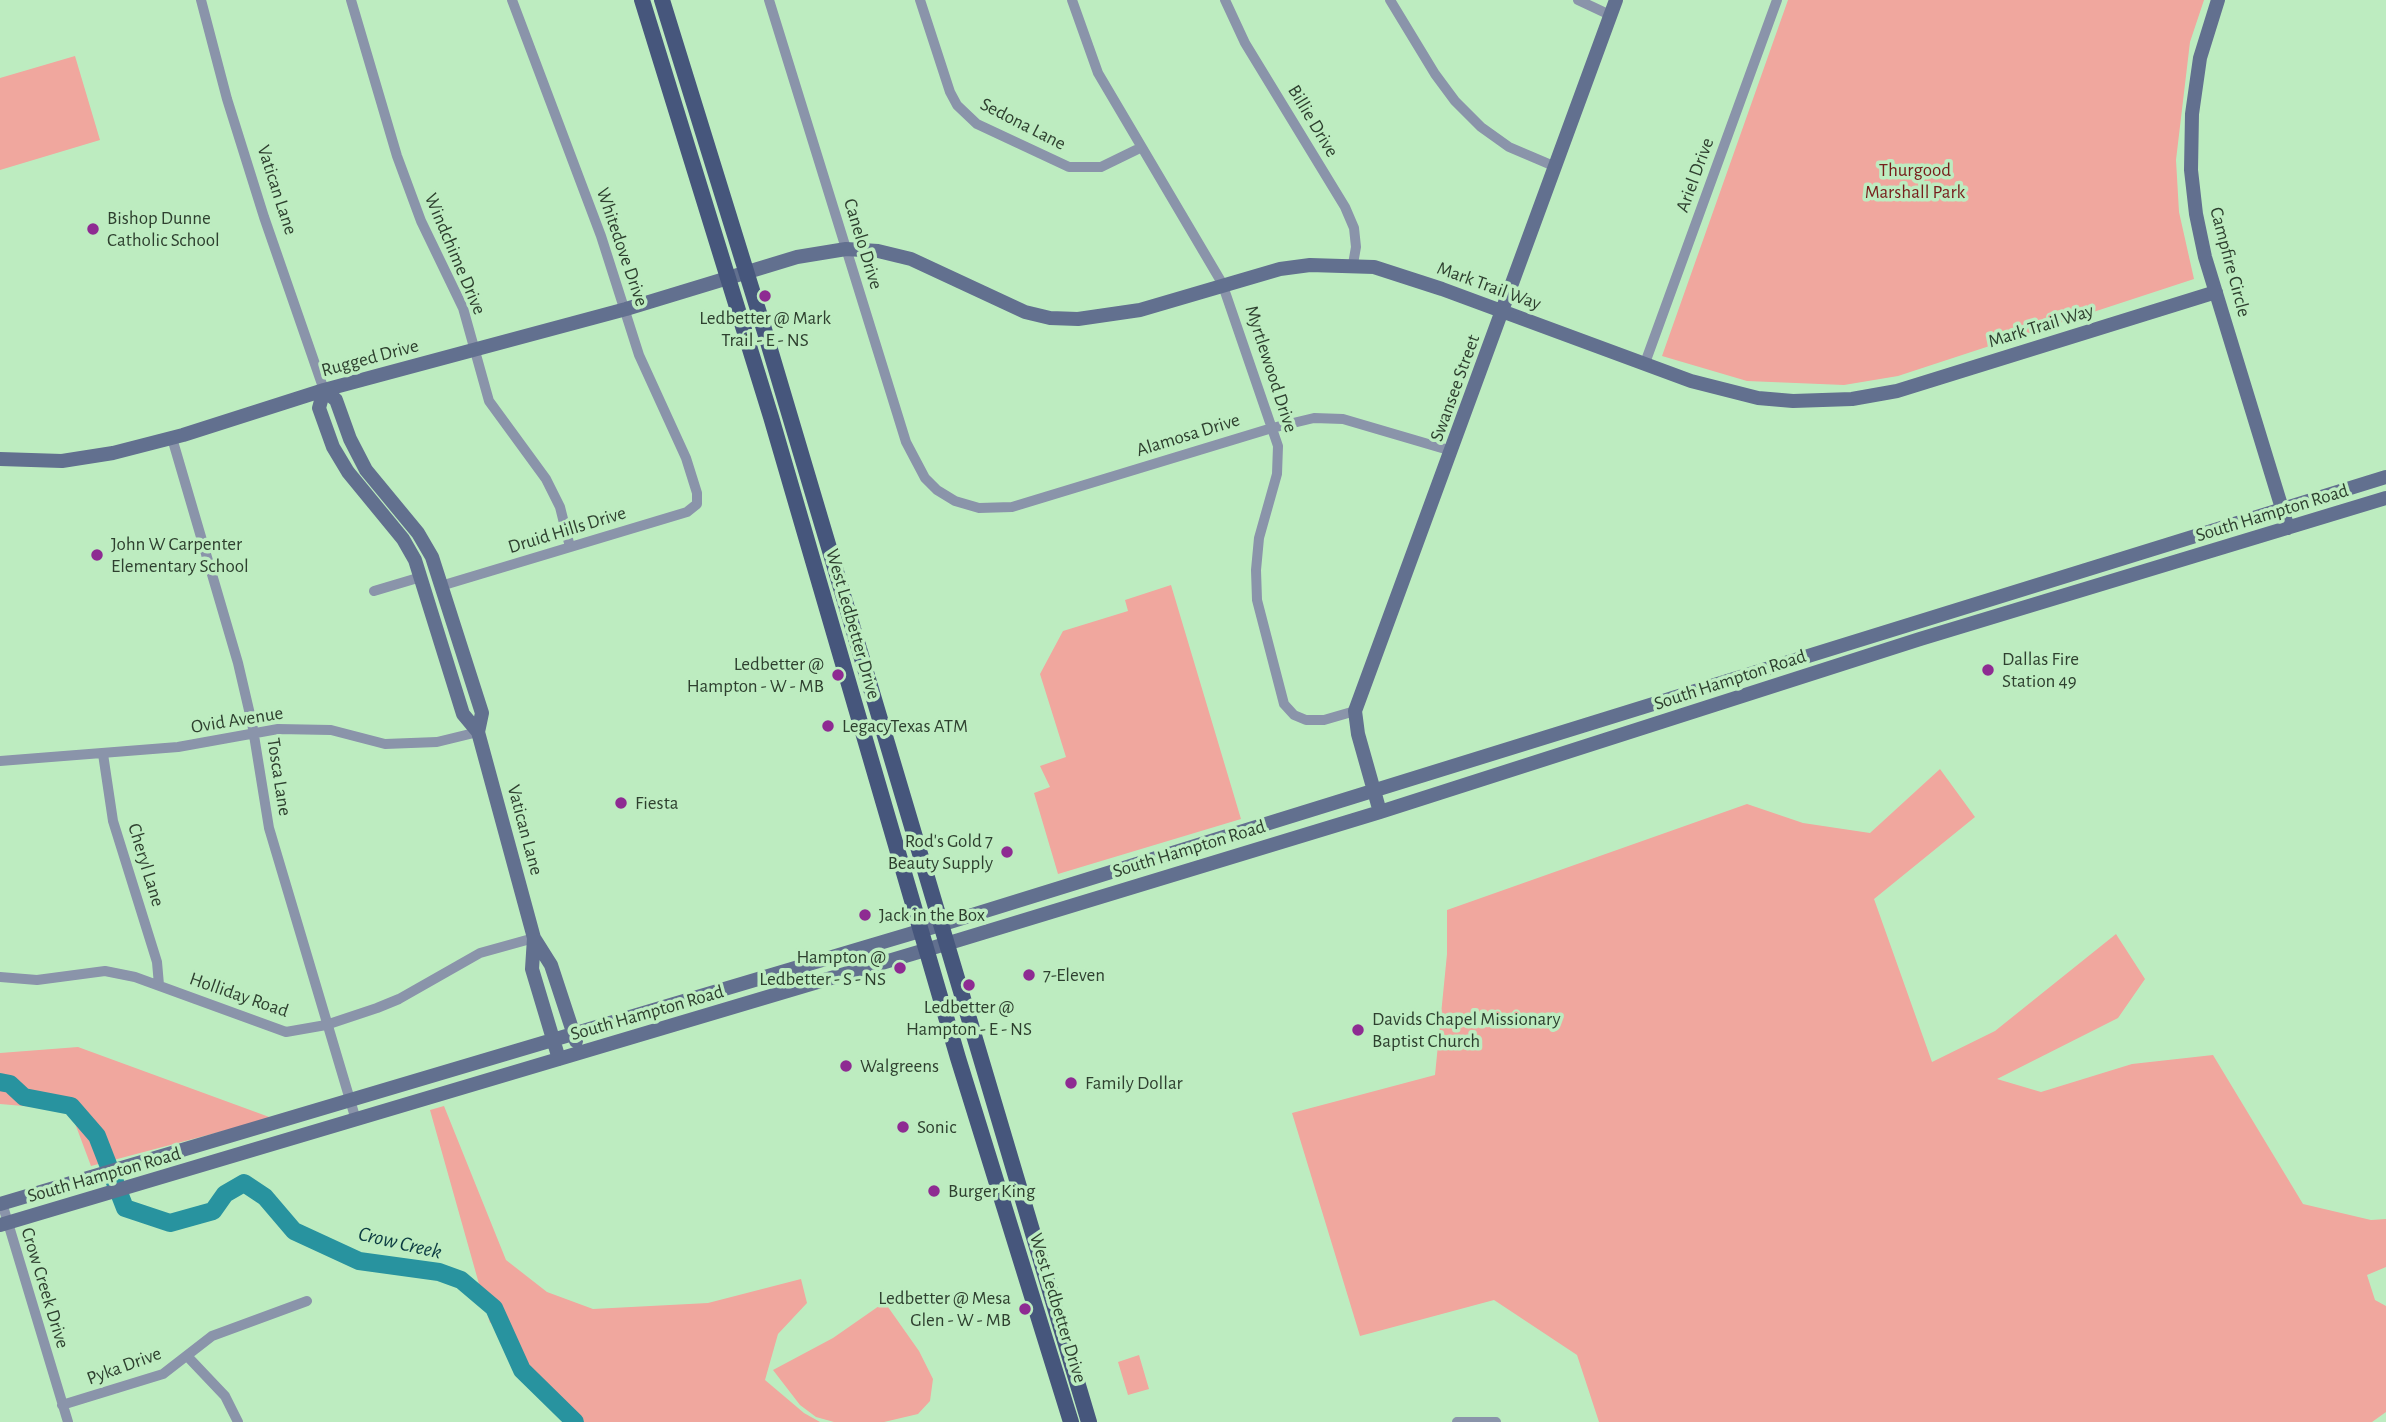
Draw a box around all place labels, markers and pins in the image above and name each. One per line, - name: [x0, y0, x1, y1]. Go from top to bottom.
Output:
- place label: Bishop Dunne Catholic School: [107, 207, 220, 251]
- marker: Bishop Dunne Catholic School: [85, 221, 101, 237]
- marker: Ledbetter @ Mark Trail - E - NS: [757, 288, 773, 304]
- place label: Ledbetter @ Mark Trail - E - NS: [699, 307, 831, 351]
- place label: John W Carpenter Elementary School: [111, 533, 249, 577]
- marker: John W Carpenter Elementary School: [89, 547, 105, 563]
- place label: Dallas Fire Station 49: [2002, 648, 2079, 692]
- place label: Ledbetter @ Hampton - W - MB: [687, 653, 824, 697]
- marker: Dallas Fire Station 49: [1980, 662, 1996, 678]
- marker: Ledbetter @ Hampton - W - MB: [830, 667, 846, 683]
- place label: LegacyTexas ATM: [842, 715, 968, 737]
- marker: LegacyTexas ATM: [820, 718, 836, 734]
- place label: Fiesta: [635, 792, 678, 814]
- marker: Fiesta: [613, 795, 629, 811]
- place label: Rod's Gold 7 Beauty Supply: [888, 830, 993, 874]
- marker: Rod's Gold 7 Beauty Supply: [999, 844, 1015, 860]
- place label: Jack in the Box: [879, 904, 985, 926]
- marker: Jack in the Box: [857, 907, 873, 923]
- place label: Hampton @ Ledbetter - S - NS: [759, 946, 886, 990]
- marker: Hampton @ Ledbetter - S - NS: [892, 960, 908, 976]
- place label: 7-Eleven: [1043, 964, 1105, 986]
- marker: 7-Eleven: [1021, 967, 1037, 983]
- marker: Ledbetter @ Hampton - E - NS: [961, 977, 977, 993]
- place label: Ledbetter @ Hampton - E - NS: [906, 996, 1032, 1040]
- place label: Davids Chapel Missionary Baptist Church: [1372, 1008, 1560, 1052]
- marker: Davids Chapel Missionary Baptist Church: [1350, 1022, 1366, 1038]
- place label: Walgreens: [860, 1055, 939, 1077]
- marker: Walgreens: [838, 1058, 854, 1074]
- place label: Family Dollar: [1085, 1072, 1183, 1094]
- marker: Family Dollar: [1063, 1075, 1079, 1091]
- place label: Sonic: [917, 1116, 956, 1138]
- marker: Sonic: [895, 1119, 911, 1135]
- place label: Burger King: [948, 1180, 1035, 1202]
- marker: Burger King: [926, 1183, 942, 1199]
- place label: Ledbetter @ Mesa Glen - W - MB: [878, 1287, 1011, 1331]
- marker: Ledbetter @ Mesa Glen - W - MB: [1017, 1301, 1033, 1317]

